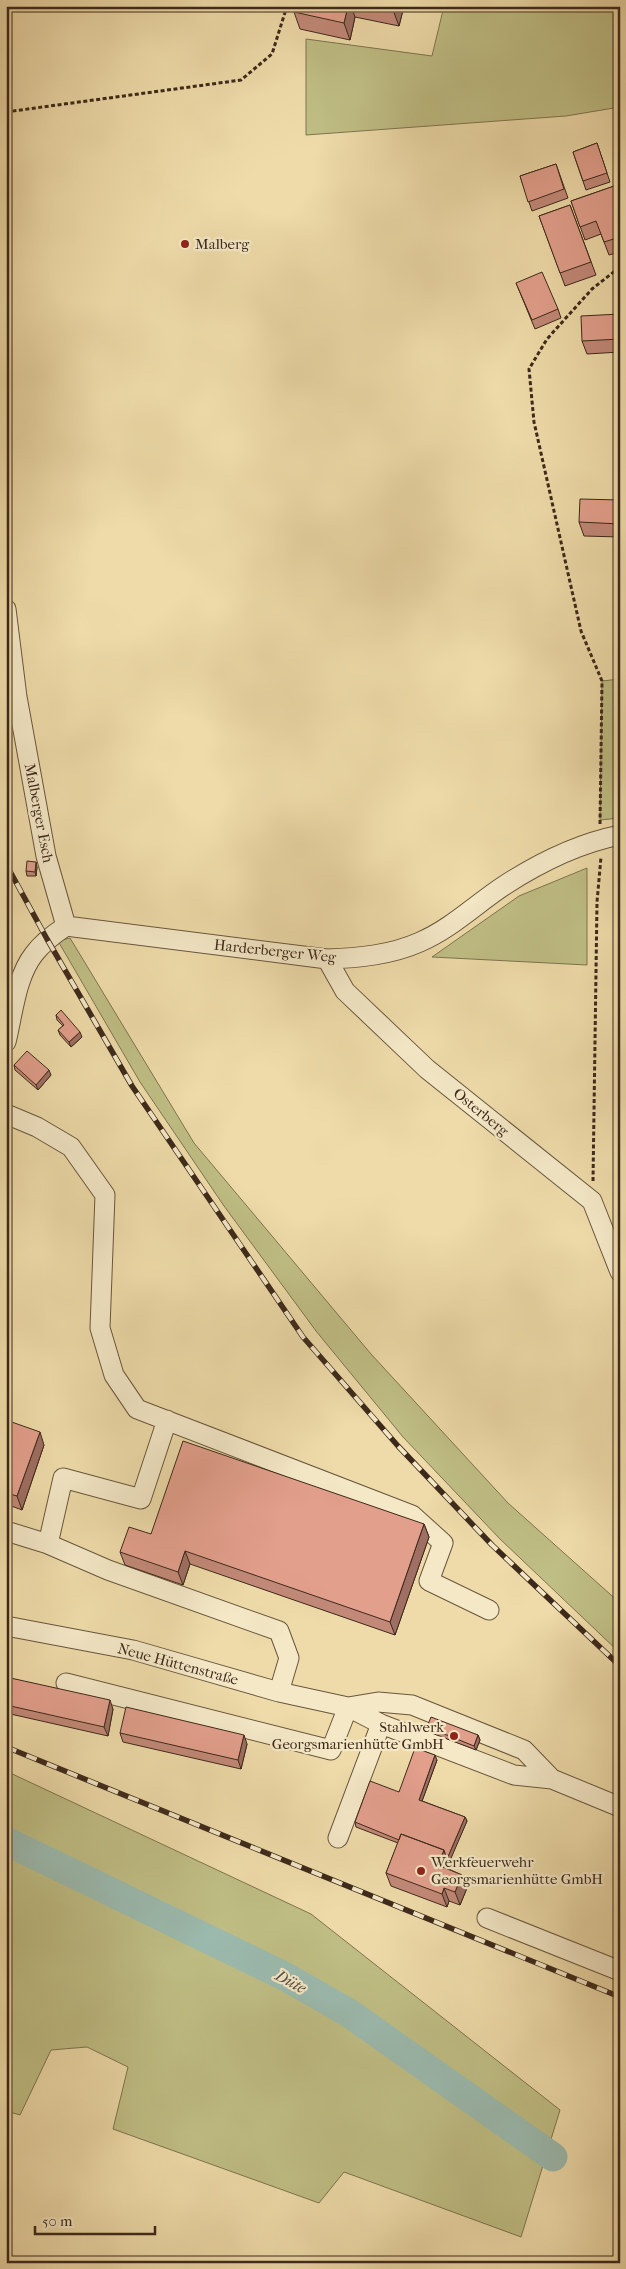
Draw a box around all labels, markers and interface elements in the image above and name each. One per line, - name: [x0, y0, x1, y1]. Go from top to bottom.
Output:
- place label: Malberg: [195, 235, 250, 253]
- marker: Malberg: [179, 238, 191, 250]
- street label: Malberger Esch: [21, 762, 58, 865]
- street label: Harderberger Weg: [213, 936, 338, 966]
- street label: Osterberg: [450, 1084, 513, 1140]
- street label: Neue Hüttenstraße: [116, 1639, 241, 1689]
- place label: Stahlwerk Georgsmarienhütte GmbH: [272, 1718, 444, 1753]
- marker: Stahlwerk Georgsmarienhütte GmbH: [448, 1730, 460, 1742]
- place label: Werkfeuerwehr Georgsmarienhütte GmbH: [430, 1853, 603, 1888]
- marker: Werkfeuerwehr Georgsmarienhütte GmbH: [415, 1865, 427, 1877]
- water label: Düte: [271, 1965, 310, 1998]
- scale bar: [35, 2204, 155, 2236]
- text: 50 m: [42, 2212, 73, 2230]

